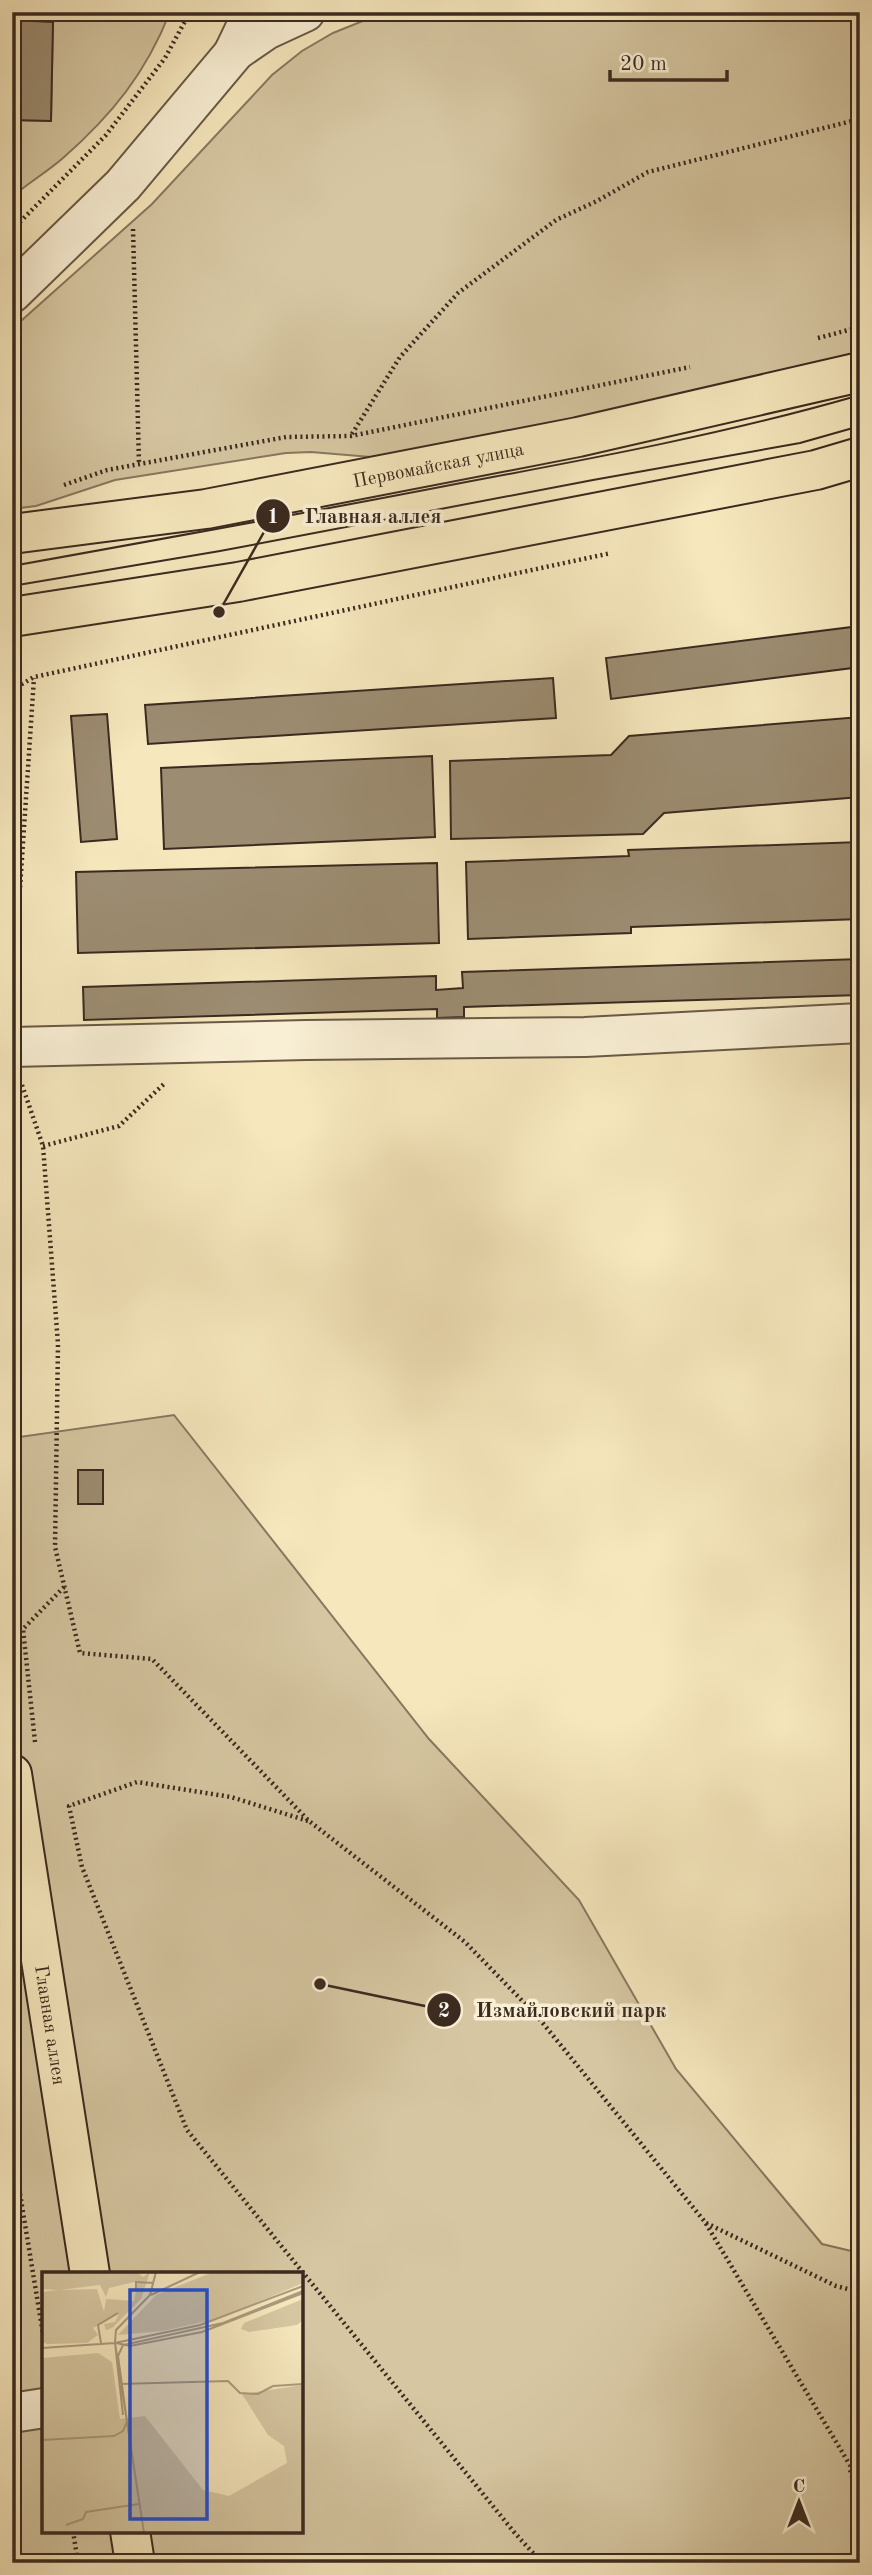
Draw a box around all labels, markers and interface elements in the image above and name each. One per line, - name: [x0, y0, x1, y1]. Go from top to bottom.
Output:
- scale bar: [610, 38, 727, 82]
- text: 20 m: [620, 54, 667, 75]
- street label: Первомайская улица: [351, 441, 526, 492]
- callout: Главная аллея: [255, 495, 456, 537]
- text: 1: [267, 507, 279, 528]
- text: Главная аллея: [304, 507, 442, 528]
- street label: Главная аллея: [30, 1964, 67, 2087]
- callout: Измайловский парк: [427, 1989, 680, 2031]
- text: 2: [438, 2001, 450, 2022]
- text: Измайловский парк: [476, 2001, 666, 2022]
- inset map: [42, 2272, 303, 2533]
- north arrow: [764, 2466, 834, 2536]
- text: С: [793, 2478, 805, 2497]

